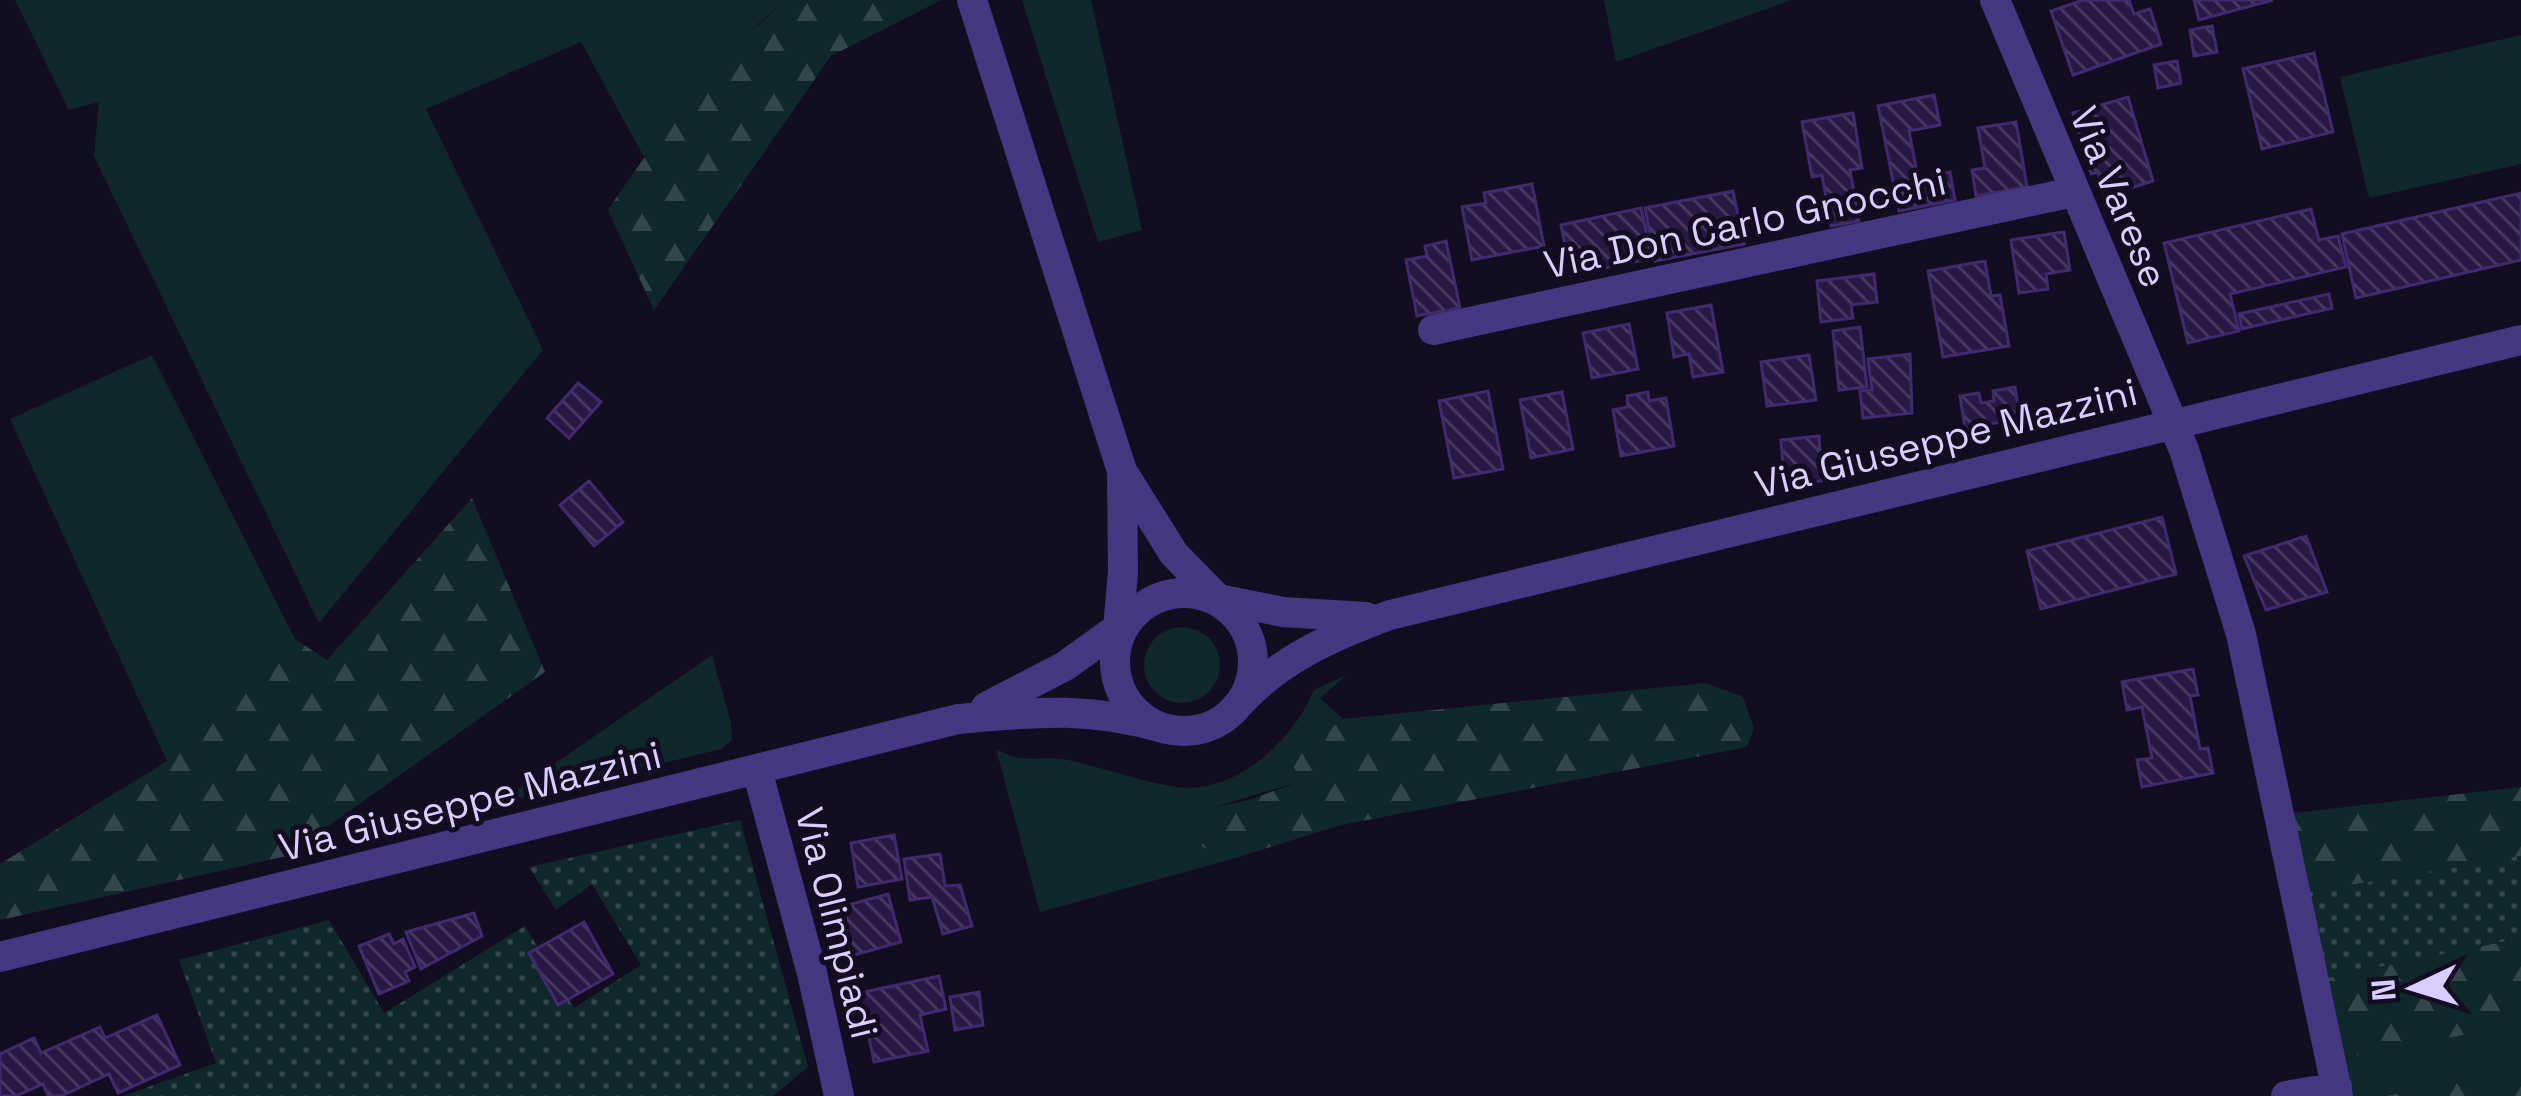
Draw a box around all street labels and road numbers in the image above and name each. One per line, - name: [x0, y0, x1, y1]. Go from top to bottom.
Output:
- street label: Via Varese: [2059, 99, 2179, 295]
- street label: Via Don Carlo Gnocchi: [1540, 156, 1950, 290]
- street label: Via Giuseppe Mazzini: [1750, 367, 2142, 509]
- street label: Via Giuseppe Mazzini: [274, 730, 666, 872]
- street label: Via Olimpiadi: [785, 803, 889, 1043]

